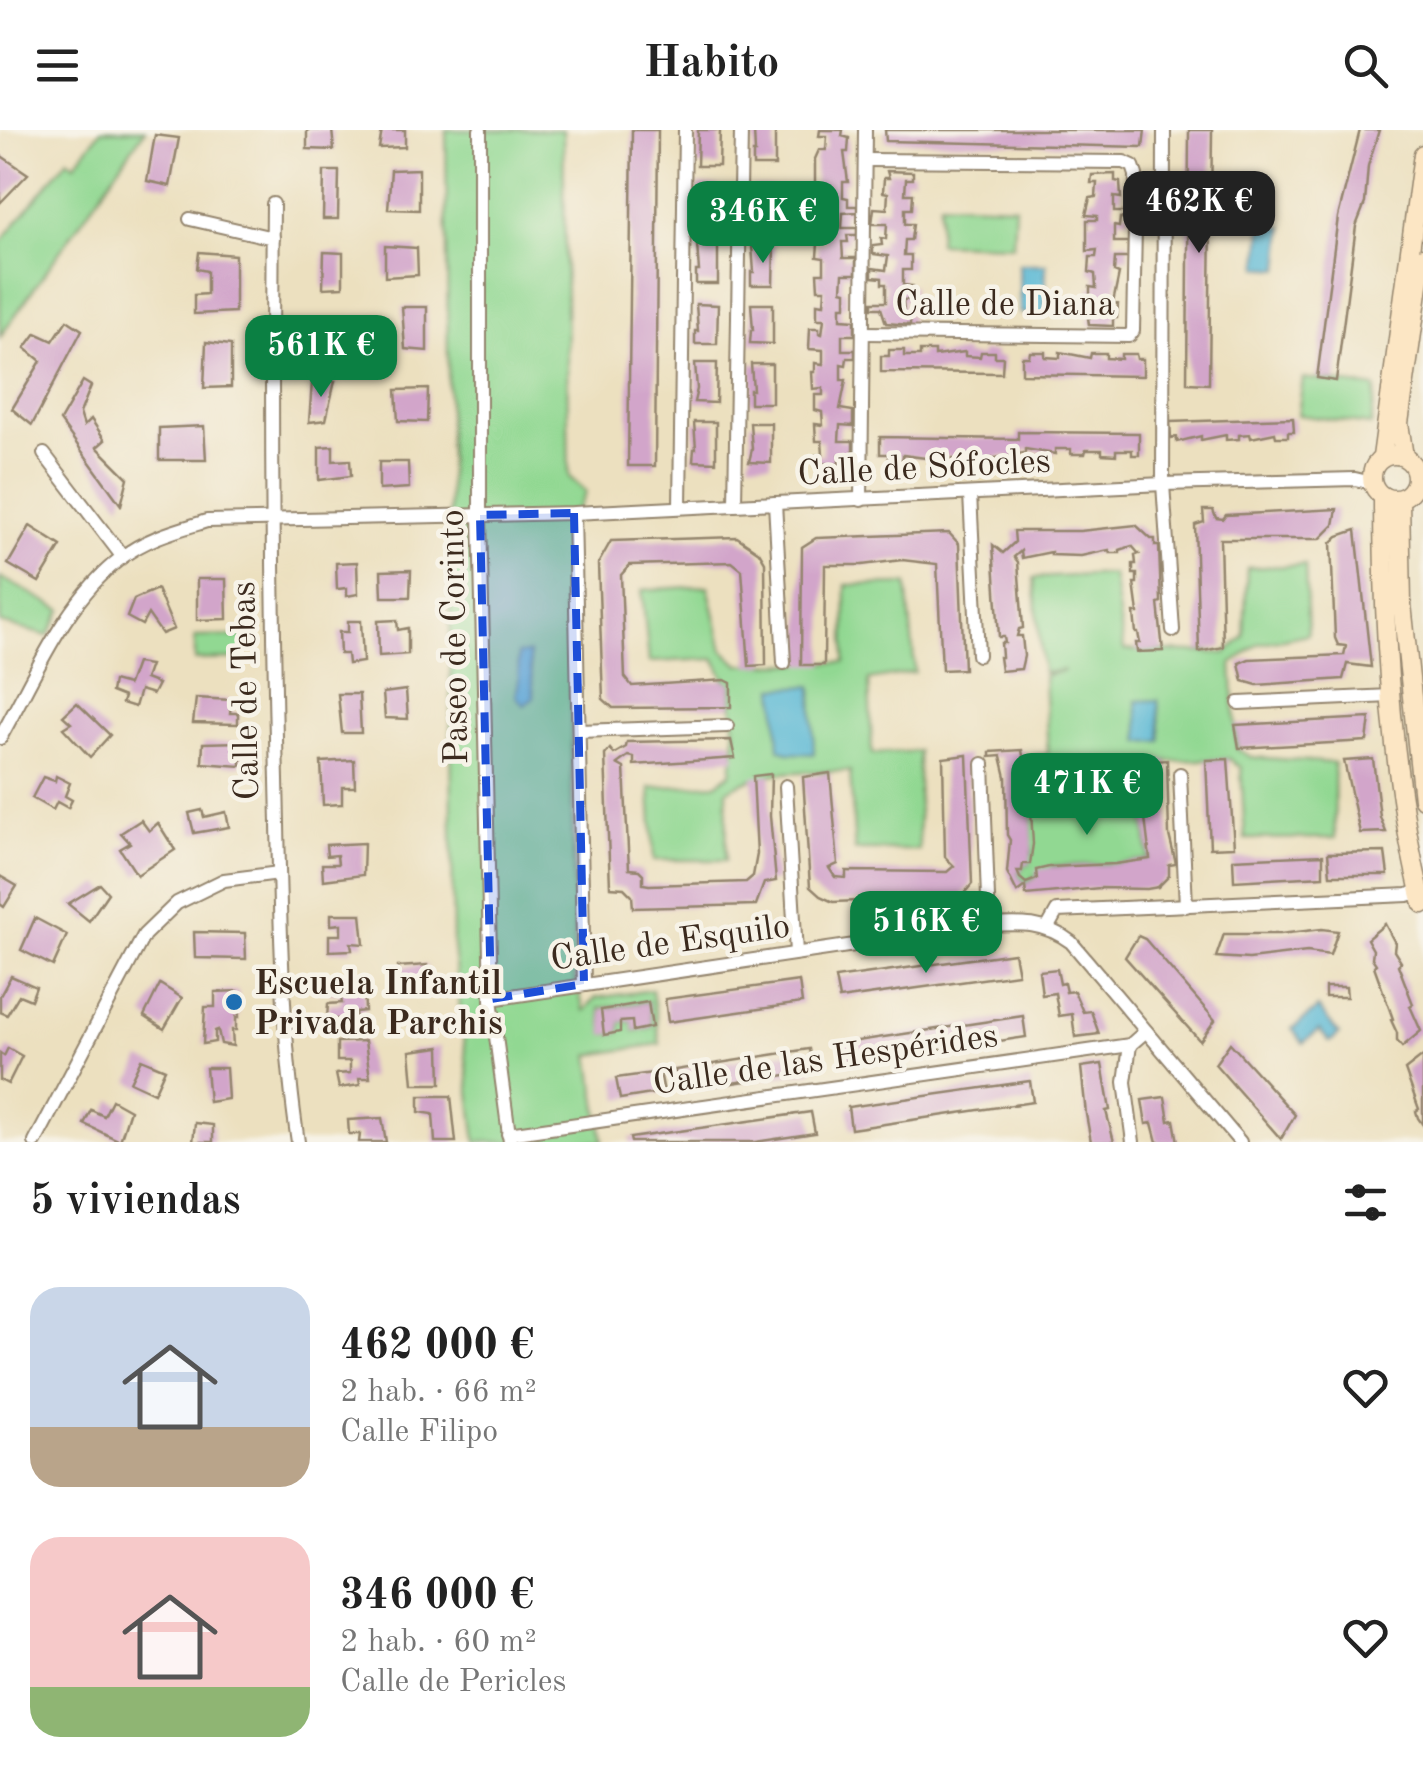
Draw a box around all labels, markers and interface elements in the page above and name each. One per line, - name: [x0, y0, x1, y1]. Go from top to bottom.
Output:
- icon: menu: [30, 38, 85, 93]
- icon: search: [1338, 38, 1393, 93]
- text: Habito: [643, 42, 780, 87]
- pin: 462K €: [1118, 171, 1280, 256]
- pin: 346K €: [682, 181, 844, 266]
- text: 462K €: [1145, 187, 1253, 219]
- text: 346K €: [709, 197, 817, 229]
- street label: Calle de Diana: [895, 288, 1115, 323]
- pin: 561K €: [240, 315, 402, 400]
- text: 561K €: [267, 331, 375, 363]
- street label: Calle de Sófocles: [797, 444, 1052, 493]
- street label: Paseo de Corinto: [436, 509, 475, 765]
- street label: Calle de Tebas: [227, 581, 266, 801]
- pin: 471K €: [1006, 753, 1168, 838]
- text: 471K €: [1033, 769, 1141, 801]
- pin: 516K €: [845, 891, 1007, 976]
- text: 516K €: [872, 907, 980, 939]
- street label: Calle de Esquilo: [548, 909, 792, 978]
- place label: Escuela Infantil Privada Parchis: [254, 967, 503, 1042]
- marker: Escuela Infantil Privada Parchis: [223, 991, 245, 1013]
- street label: Calle de las Hespérides: [651, 1019, 1000, 1102]
- icon: filters: [1338, 1175, 1393, 1230]
- text: 5 viviendas: [30, 1181, 241, 1223]
- text: 462 000 €: [340, 1326, 534, 1368]
- icon: home: [110, 1327, 230, 1447]
- icon: heart: [1338, 1360, 1393, 1415]
- text: 2 hab. · 66 m²: [340, 1377, 537, 1409]
- text: Calle Filipo: [340, 1417, 498, 1449]
- text: 346 000 €: [340, 1576, 534, 1618]
- icon: home: [110, 1577, 230, 1697]
- icon: heart: [1338, 1610, 1393, 1665]
- text: 2 hab. · 60 m²: [340, 1627, 537, 1659]
- text: Calle de Pericles: [340, 1667, 566, 1699]

